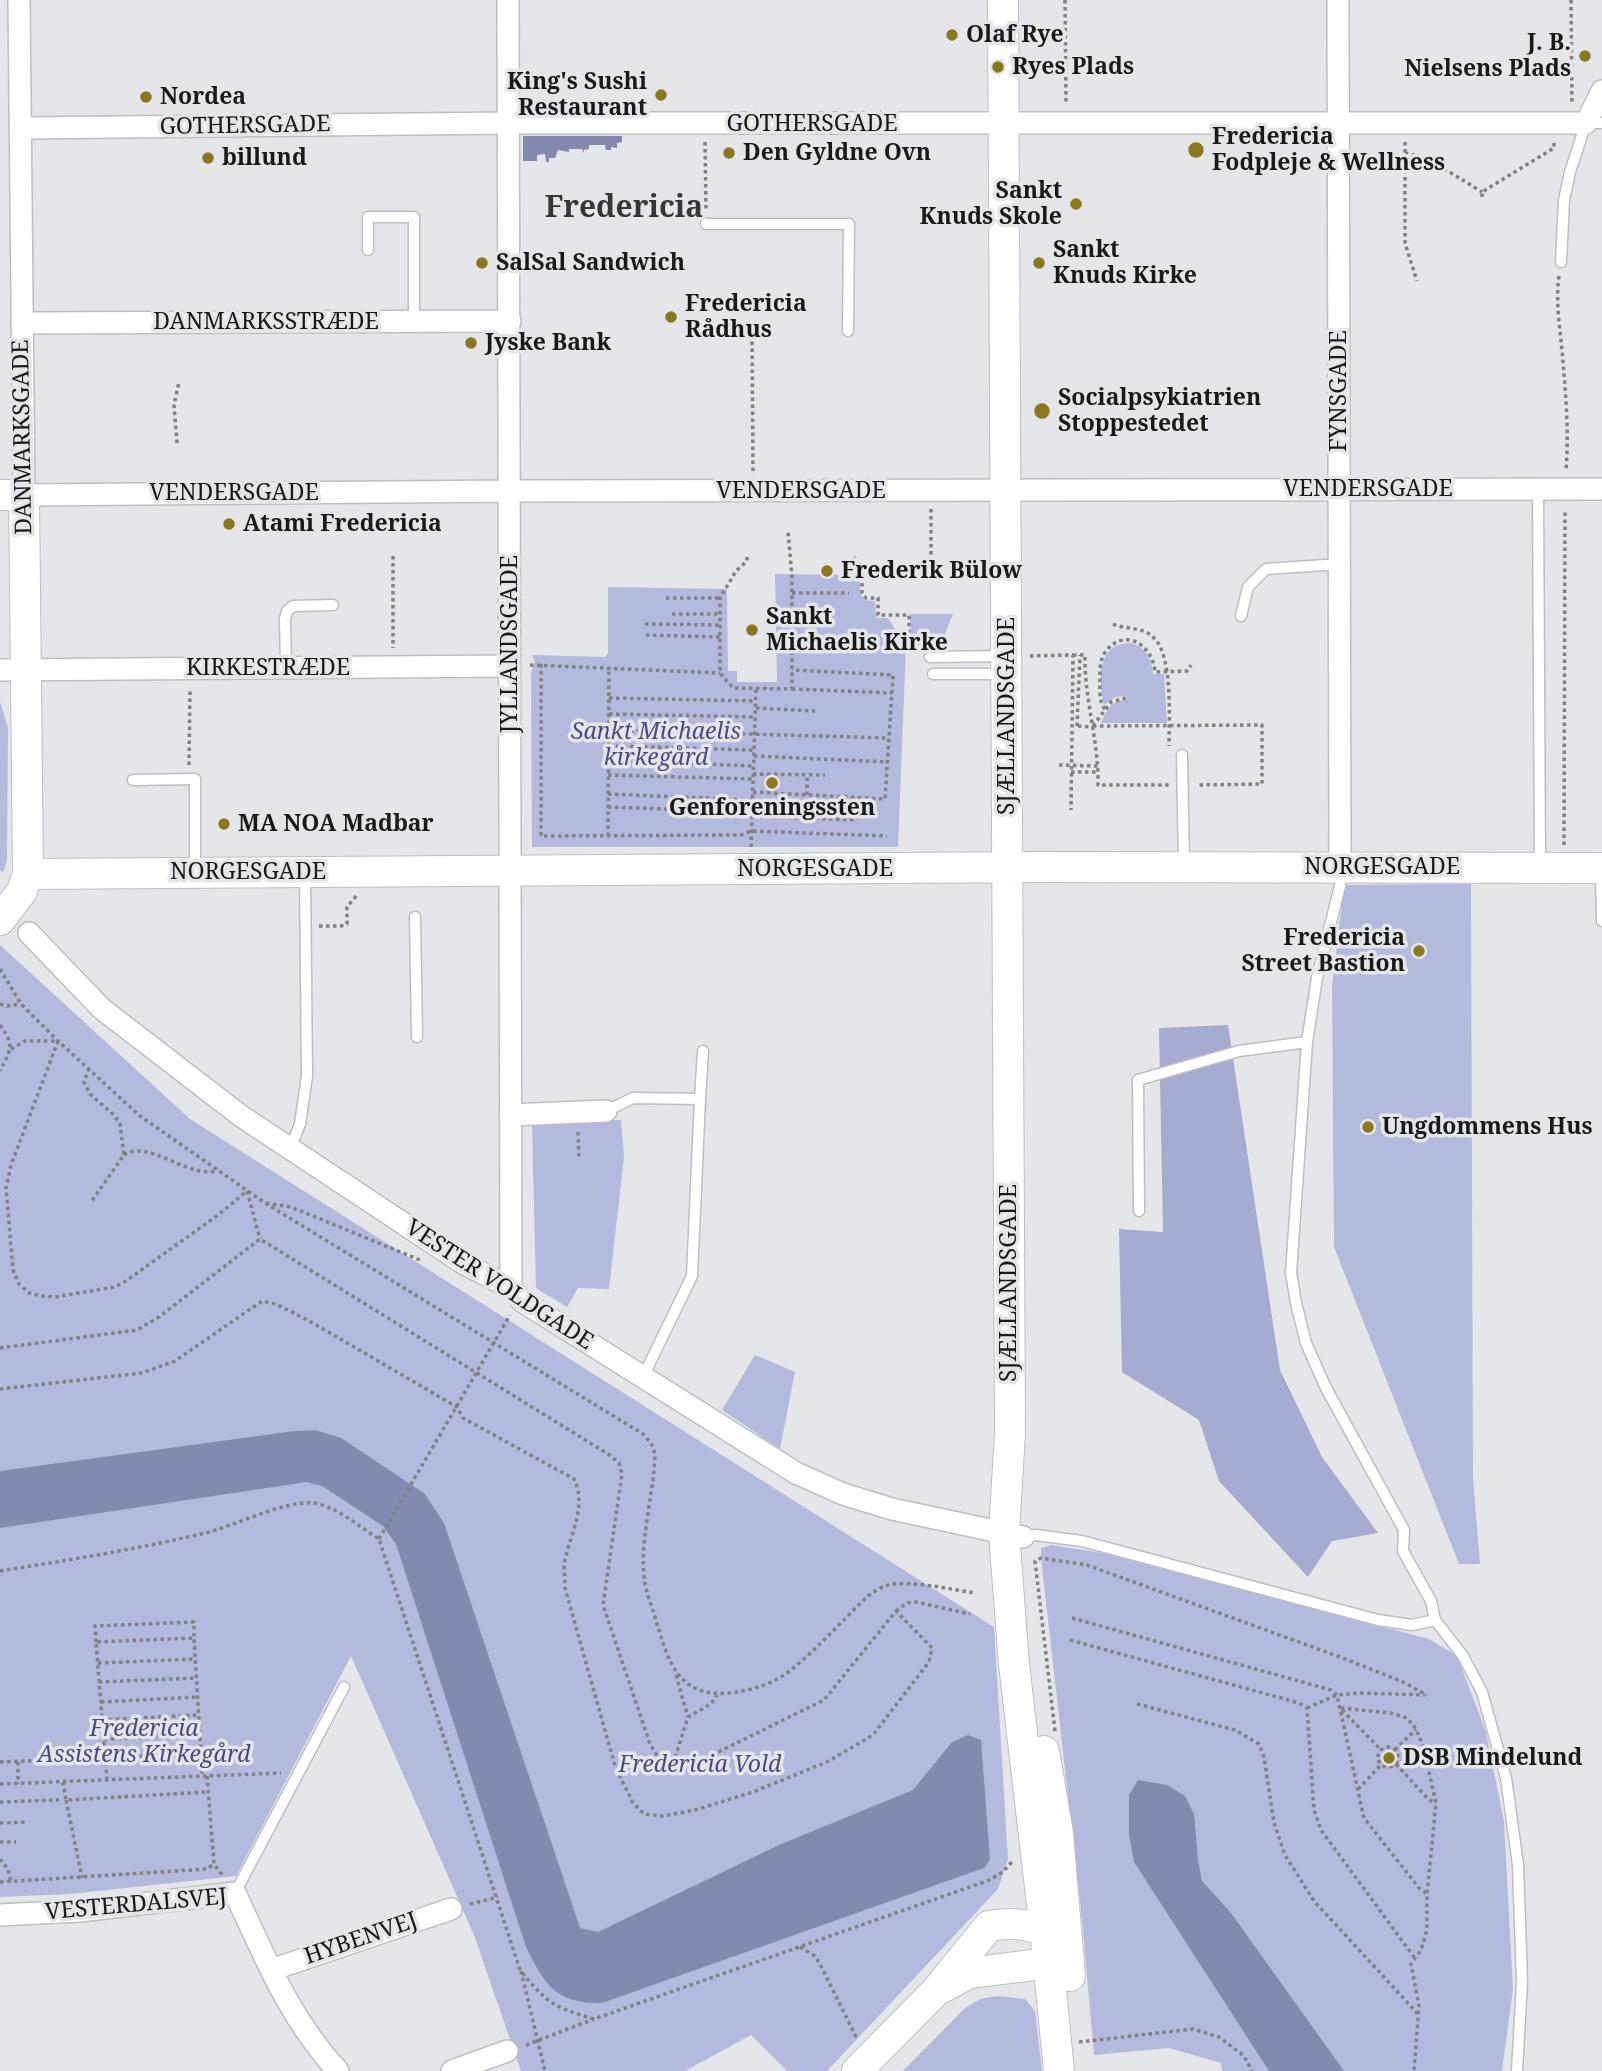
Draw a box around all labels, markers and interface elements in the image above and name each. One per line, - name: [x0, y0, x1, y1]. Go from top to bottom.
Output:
- place label: Olaf Rye: [966, 21, 1064, 49]
- marker: Olaf Rye: [944, 27, 960, 43]
- place label: J. B. Nielsens Plads: [1404, 29, 1571, 83]
- marker: J. B. Nielsens Plads: [1577, 48, 1593, 64]
- place label: Ryes Plads: [1012, 53, 1134, 81]
- marker: Ryes Plads: [990, 59, 1006, 75]
- place label: King's Sushi Restaurant: [507, 68, 647, 122]
- place label: Nordea: [160, 83, 246, 111]
- marker: King's Sushi Restaurant: [653, 87, 669, 103]
- marker: Nordea: [138, 89, 154, 105]
- street label: GOTHERSGADE: [727, 110, 897, 138]
- street label: GOTHERSGADE: [159, 111, 331, 141]
- place label: Fredericia Fodpleje & Wellness: [1212, 123, 1445, 177]
- place label: Den Gyldne Ovn: [743, 139, 931, 167]
- marker: Fredericia Fodpleje & Wellness: [1186, 140, 1206, 160]
- place label: billund: [222, 144, 307, 172]
- marker: Den Gyldne Ovn: [721, 145, 737, 161]
- marker: billund: [200, 150, 216, 166]
- place label: Sankt Knuds Skole: [920, 177, 1062, 231]
- district label: Fredericia: [545, 190, 703, 226]
- marker: Sankt Knuds Skole: [1068, 196, 1084, 212]
- place label: Sankt Knuds Kirke: [1053, 236, 1197, 290]
- place label: SalSal Sandwich: [496, 249, 685, 277]
- marker: SalSal Sandwich: [474, 255, 490, 271]
- marker: Sankt Knuds Kirke: [1031, 255, 1047, 271]
- place label: Fredericia Rådhus: [685, 290, 807, 344]
- street label: DANMARKSSTRÆDE: [153, 308, 379, 336]
- marker: Fredericia Rådhus: [663, 309, 679, 325]
- place label: Jyske Bank: [485, 329, 611, 357]
- street label: FYNSGADE: [1325, 330, 1353, 452]
- marker: Jyske Bank: [463, 335, 479, 351]
- street label: DANMARKSGADE: [7, 339, 39, 535]
- place label: Socialpsykiatrien Stoppestedet: [1058, 384, 1261, 438]
- marker: Socialpsykiatrien Stoppestedet: [1032, 401, 1052, 421]
- street label: VENDERSGADE: [1283, 475, 1453, 503]
- street label: VENDERSGADE: [716, 477, 886, 505]
- street label: VENDERSGADE: [149, 479, 319, 507]
- place label: Atami Fredericia: [243, 510, 442, 538]
- marker: Atami Fredericia: [221, 516, 237, 532]
- street label: JYLLANDSGADE: [496, 555, 524, 733]
- place label: Frederik Bülow: [841, 557, 1022, 585]
- marker: Frederik Bülow: [819, 563, 835, 579]
- place label: Sankt Michaelis Kirke: [766, 603, 948, 657]
- street label: SJÆLLANDSGADE: [993, 617, 1021, 815]
- marker: Sankt Michaelis Kirke: [744, 622, 760, 638]
- street label: KIRKESTRÆDE: [186, 654, 350, 682]
- park label: Sankt Michaelis kirkegård: [571, 718, 741, 772]
- marker: Genforeningssten: [764, 775, 780, 791]
- place label: Genforeningssten: [669, 794, 875, 822]
- place label: MA NOA Madbar: [238, 810, 434, 838]
- marker: MA NOA Madbar: [216, 816, 232, 832]
- street label: NORGESGADE: [1304, 853, 1460, 881]
- street label: NORGESGADE: [737, 855, 893, 883]
- street label: NORGESGADE: [170, 858, 326, 886]
- place label: Fredericia Street Bastion: [1242, 924, 1405, 978]
- marker: Fredericia Street Bastion: [1411, 943, 1427, 959]
- place label: Ungdommens Hus: [1382, 1113, 1593, 1141]
- marker: Ungdommens Hus: [1360, 1119, 1376, 1135]
- street label: SJÆLLANDSGADE: [995, 1184, 1023, 1382]
- street label: VESTER VOLDGADE: [400, 1214, 598, 1356]
- park label: Fredericia Assistens Kirkegård: [37, 1715, 251, 1769]
- place label: DSB Mindelund: [1403, 1744, 1583, 1772]
- marker: DSB Mindelund: [1381, 1750, 1397, 1766]
- park label: Fredericia Vold: [619, 1751, 781, 1779]
- street label: VESTERDALSVEJ: [44, 1883, 228, 1927]
- street label: HYBENVEJ: [301, 1907, 421, 1971]

